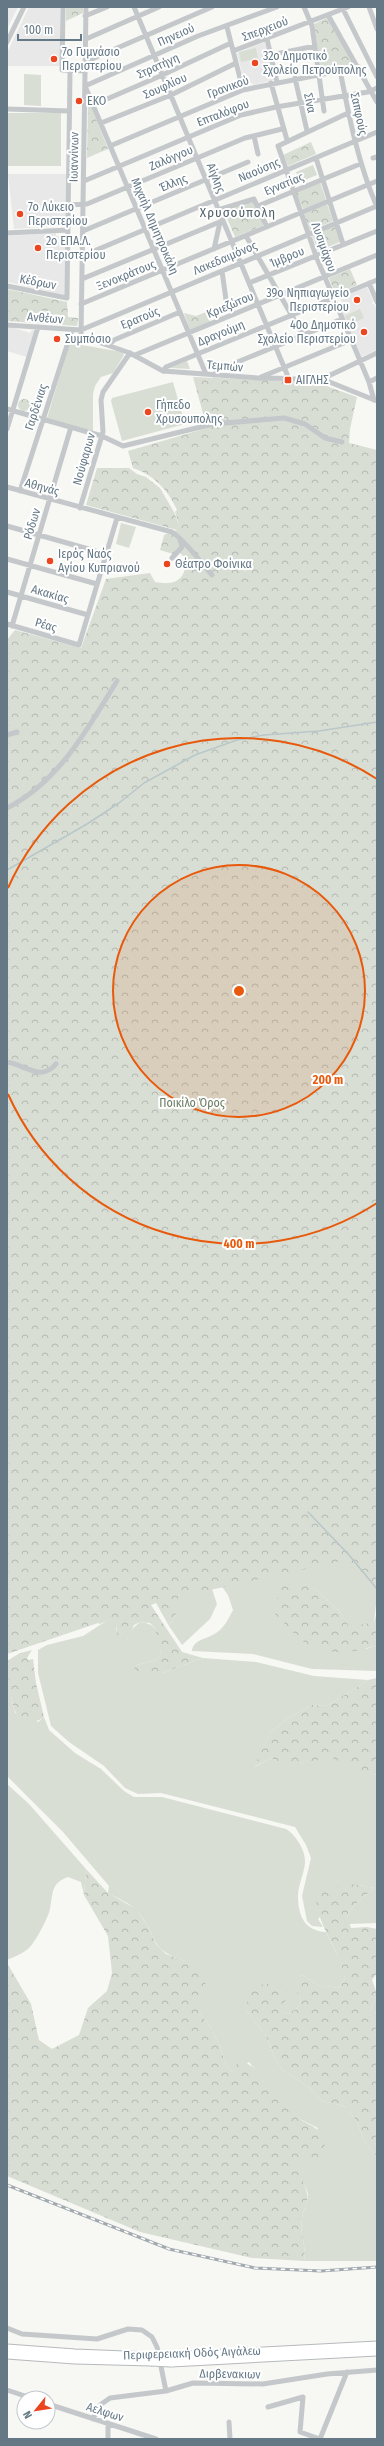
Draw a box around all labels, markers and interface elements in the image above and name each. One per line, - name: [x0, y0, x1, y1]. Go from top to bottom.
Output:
- street label: Σπερχειού: [240, 14, 290, 44]
- scale bar: [18, 16, 81, 42]
- street label: Πηνειού: [155, 21, 197, 49]
- text: 100 m: [24, 23, 53, 37]
- place label: 7ο Γυμνάσιο Περιστερίου: [62, 45, 122, 73]
- place label: 32ο Δημοτικό Σχολείο Πετρούπολης: [263, 49, 367, 77]
- street label: Στρατήγη: [135, 50, 181, 82]
- marker: 7ο Γυμνάσιο Περιστερίου: [49, 54, 59, 64]
- marker: 32ο Δημοτικό Σχολείο Πετρούπολης: [250, 58, 260, 68]
- street label: Σουφλίου: [141, 70, 189, 102]
- street label: Γρανικού: [205, 73, 251, 101]
- street label: Σαπφούς: [348, 91, 370, 137]
- street label: Σίνα: [301, 92, 319, 114]
- place label: EKO: [87, 94, 106, 108]
- marker: EKO: [74, 96, 84, 106]
- street label: Επταλόφου: [195, 97, 251, 129]
- street label: Ιωαννίνων: [67, 131, 81, 182]
- street label: Ζαλόγγου: [147, 143, 195, 173]
- street label: Ναούσης: [236, 155, 282, 185]
- street label: Αίγλης: [204, 161, 228, 195]
- street label: Εγνατίας: [262, 170, 306, 198]
- street label: Έλλης: [157, 171, 189, 195]
- street label: Μιχαήλ Δημητροκάλη: [128, 176, 182, 276]
- place label: 7ο Λύκειο Περιστερίου: [28, 200, 88, 228]
- district label: Χρυσούπολη: [200, 205, 276, 220]
- marker: 7ο Λύκειο Περιστερίου: [15, 209, 25, 219]
- street label: Λυσιμάχου: [309, 220, 339, 274]
- place label: 2ο ΕΠΑ.Λ. Περιστερίου: [46, 234, 106, 262]
- street label: Λακεδαιμόνος: [191, 238, 259, 278]
- marker: 2ο ΕΠΑ.Λ. Περιστερίου: [33, 243, 43, 253]
- street label: Ίμβρου: [268, 244, 306, 270]
- street label: Ξενοκράτους: [94, 257, 158, 293]
- street label: Κέδρων: [18, 272, 58, 293]
- place label: 39ο Νηπιαγωγείο Περιστερίου: [266, 286, 349, 314]
- street label: Κριεζώτου: [204, 289, 256, 321]
- marker: 39ο Νηπιαγωγείο Περιστερίου: [352, 295, 362, 305]
- street label: Ερατούς: [119, 304, 161, 332]
- street label: Ανθέων: [26, 309, 64, 327]
- street label: Δραγούμη: [195, 317, 247, 349]
- place label: 40ο Δημοτικό Σχολείο Περιστερίου: [258, 318, 356, 346]
- marker: 40ο Δημοτικό Σχολείο Περιστερίου: [359, 327, 369, 337]
- place label: Συμπόσιο: [65, 332, 111, 346]
- marker: Συμπόσιο: [52, 334, 62, 344]
- street label: Τεμπών: [206, 357, 244, 375]
- place label: ΑΙΓΛΗΣ: [296, 373, 329, 387]
- marker: ΑΙΓΛΗΣ: [283, 375, 293, 385]
- street label: Γαρδένιας: [22, 382, 50, 432]
- place label: Γήπεδο Χρυσουπολης: [156, 398, 222, 426]
- marker: Γήπεδο Χρυσουπολης: [143, 407, 153, 417]
- street label: Νούφαρων: [70, 430, 98, 487]
- street label: Αθηνάς: [23, 475, 61, 499]
- street label: Ρόδων: [21, 506, 44, 541]
- place label: Ιερός Ναός Αγίου Κυπριανού: [58, 547, 140, 575]
- marker: Ιερός Ναός Αγίου Κυπριανού: [45, 556, 55, 566]
- place label: Θέατρο Φοίνικα: [175, 557, 252, 571]
- marker: Θέατρο Φοίνικα: [162, 559, 172, 569]
- street label: Ακακίας: [30, 582, 70, 606]
- street label: Ρέας: [33, 615, 59, 635]
- centre of rings: [232, 984, 246, 998]
- text: 200 m: [312, 1073, 343, 1087]
- park label: Ποικίλο Όρος: [159, 1096, 225, 1110]
- text: 400 m: [224, 1237, 254, 1251]
- street label: Περιφερειακή Οδός Αιγάλεω: [123, 2344, 261, 2362]
- street label: Διρβενακιων: [199, 2366, 262, 2382]
- north arrow: [16, 2390, 56, 2430]
- street label: Αελφων: [85, 2399, 126, 2425]
- text: N: [20, 2409, 35, 2421]

